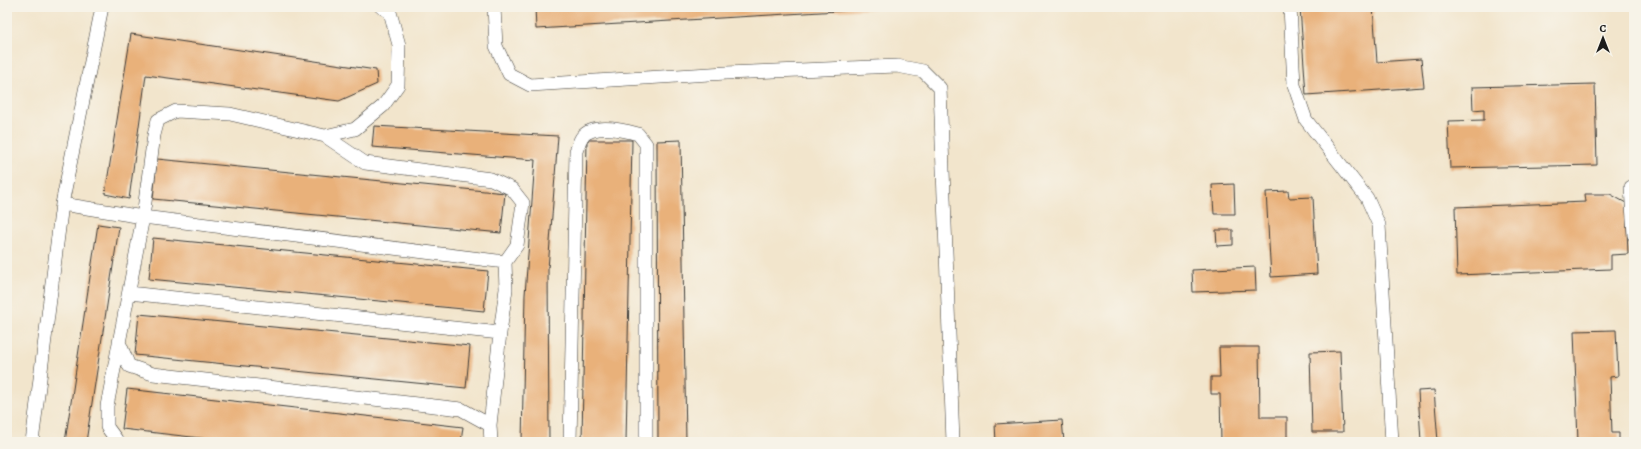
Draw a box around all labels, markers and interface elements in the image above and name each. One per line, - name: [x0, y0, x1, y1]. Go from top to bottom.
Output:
- north arrow: [1583, 18, 1623, 58]
- text: С: [1600, 21, 1607, 36]

